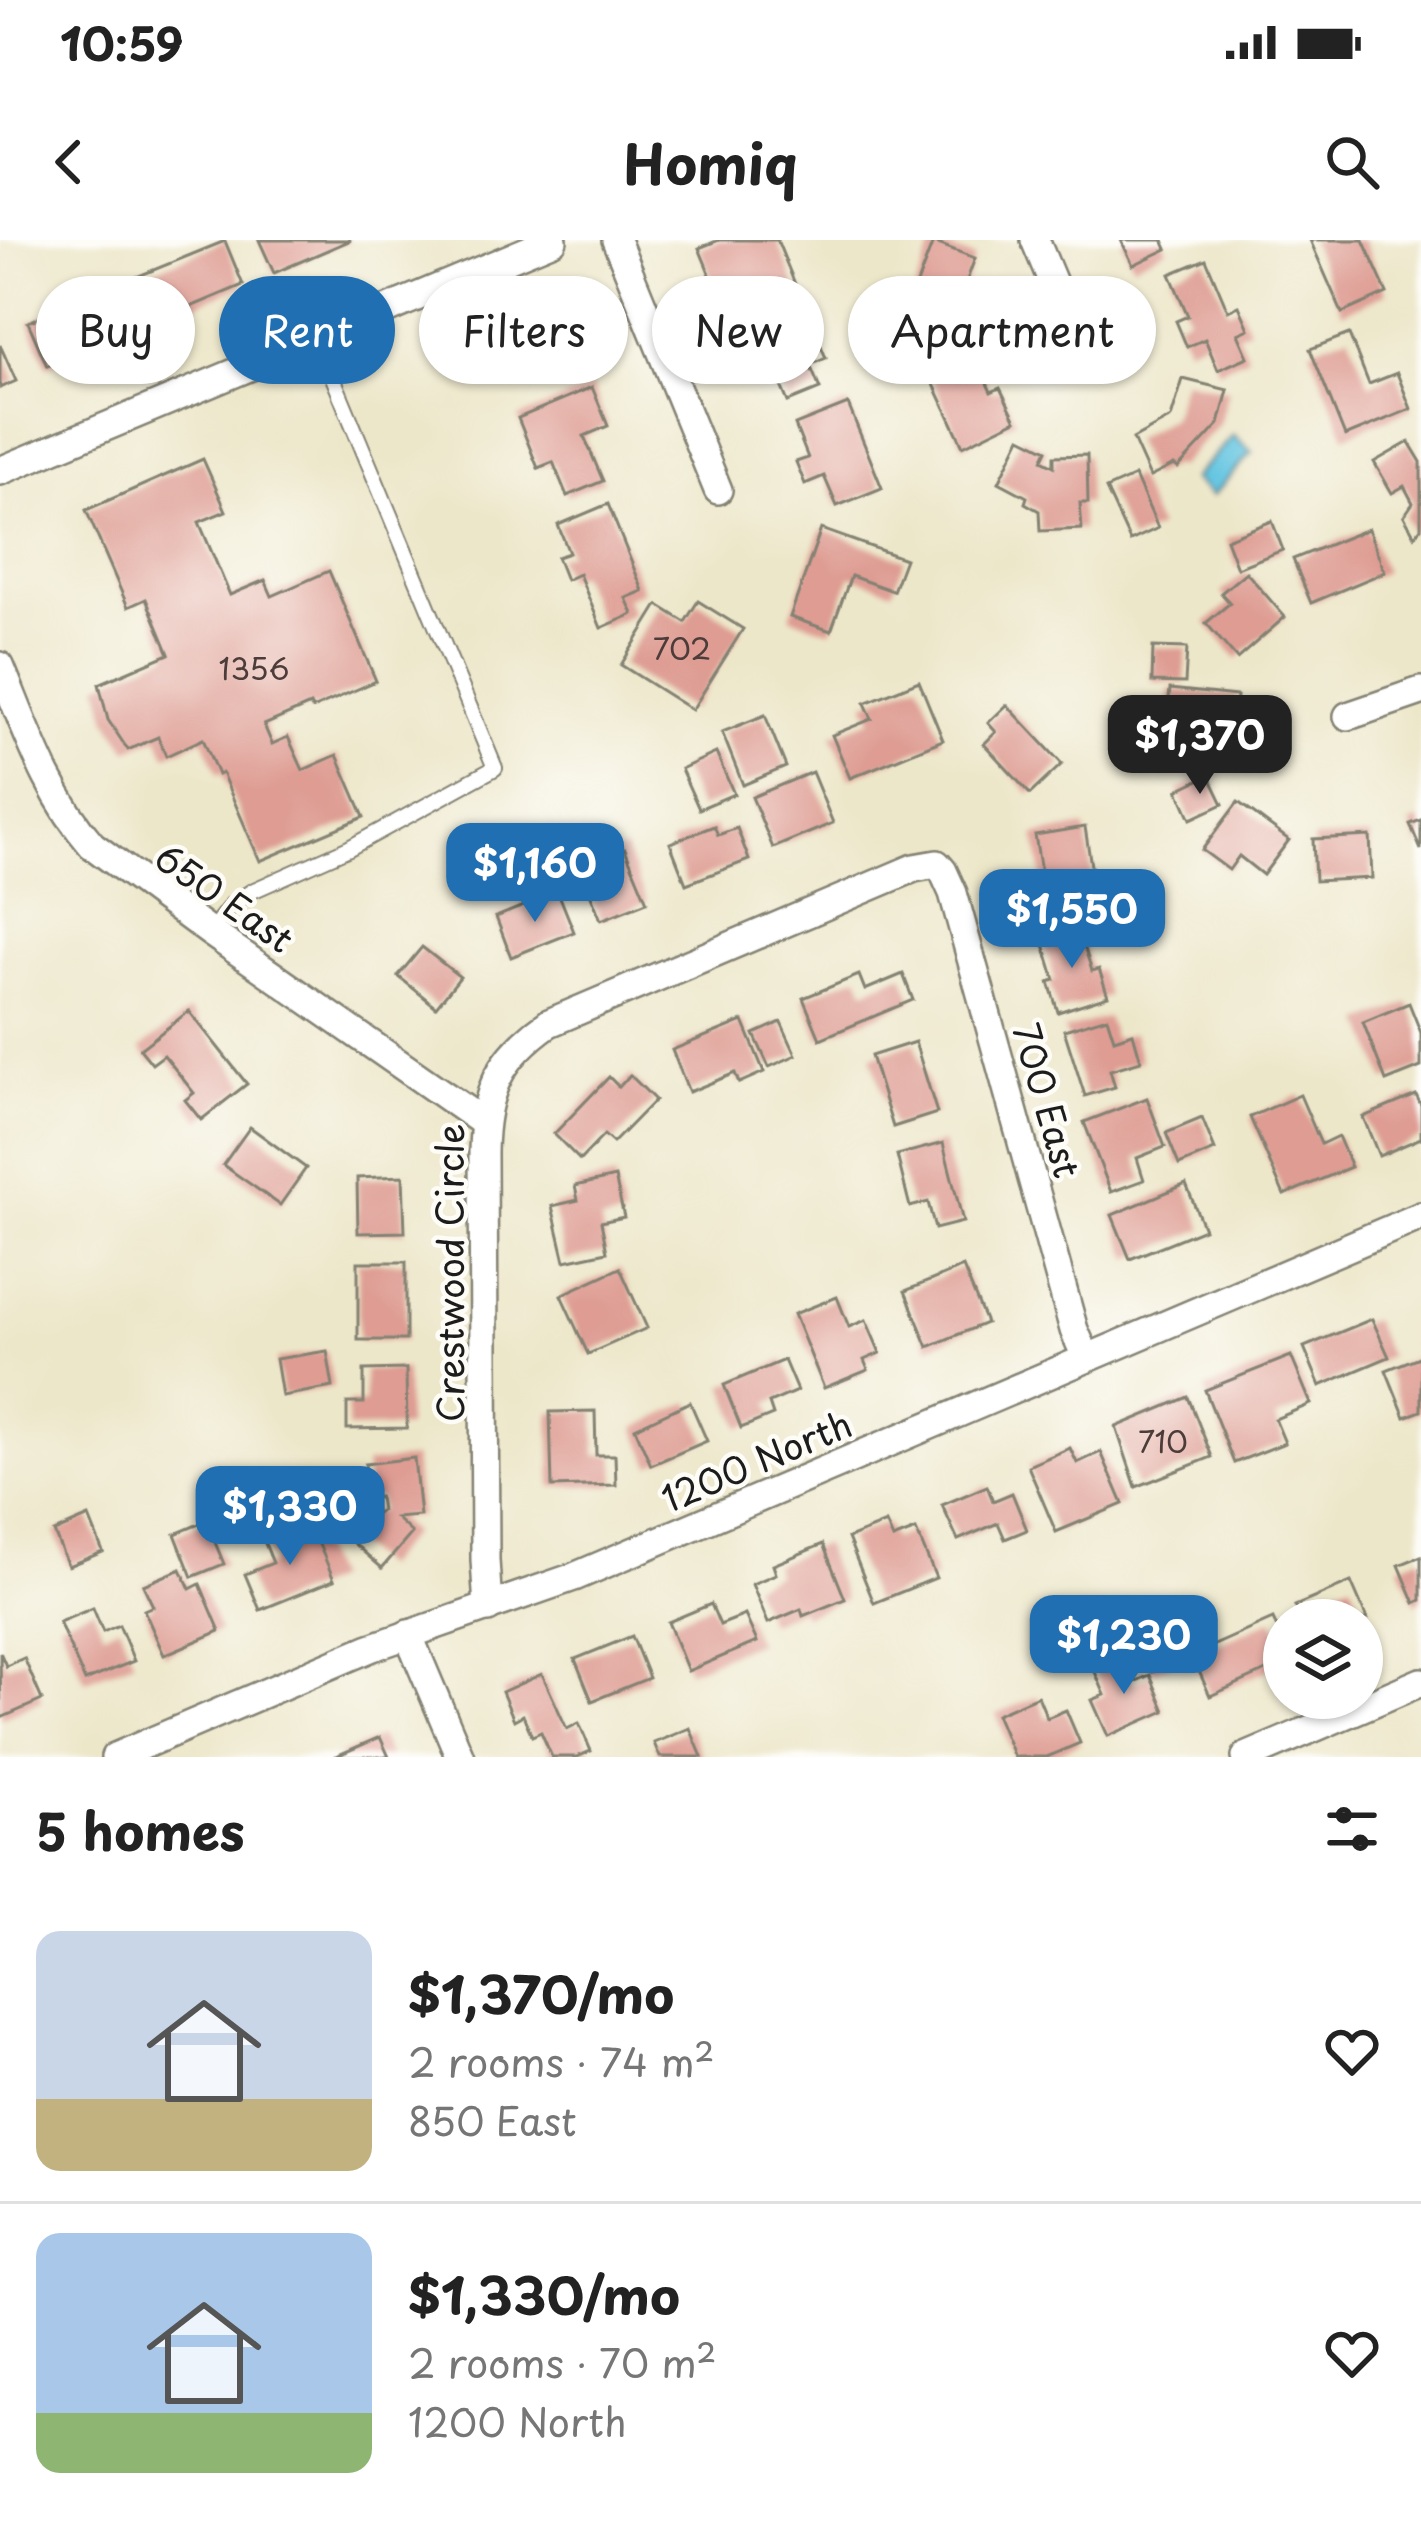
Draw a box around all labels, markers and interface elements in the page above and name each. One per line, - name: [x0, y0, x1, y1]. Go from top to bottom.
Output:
- text: 10:59: [60, 8, 183, 76]
- text: Homiq: [623, 122, 798, 203]
- icon: back: [36, 129, 102, 195]
- icon: search: [1319, 129, 1385, 195]
- chip: Buy: [36, 276, 195, 384]
- chip: Rent: [219, 276, 395, 384]
- chip: Filters: [419, 276, 628, 384]
- chip: New: [652, 276, 824, 384]
- chip: Apartment: [848, 276, 1156, 384]
- house number: 702: [653, 625, 711, 670]
- house number: 1356: [219, 645, 289, 690]
- pin: $1,370: [1102, 695, 1298, 797]
- text: $1,370: [1135, 704, 1265, 763]
- pin: $1,160: [437, 823, 633, 925]
- street label: 650 East: [145, 829, 305, 965]
- text: $1,160: [473, 832, 597, 891]
- pin: $1,550: [974, 869, 1170, 971]
- text: $1,550: [1006, 878, 1138, 937]
- street label: 700 East: [1000, 1016, 1096, 1184]
- street label: Crestwood Circle: [422, 1124, 476, 1422]
- street label: 1200 North: [653, 1396, 859, 1524]
- house number: 710: [1138, 1418, 1188, 1463]
- pin: $1,330: [192, 1466, 388, 1568]
- text: $1,330: [223, 1475, 357, 1534]
- pin: $1,230: [1026, 1595, 1222, 1697]
- map controls: [1263, 1599, 1383, 1719]
- button: layers: [1263, 1599, 1383, 1719]
- text: $1,230: [1057, 1604, 1191, 1663]
- text: 5 homes: [36, 1791, 245, 1868]
- icon: filters: [1319, 1796, 1385, 1862]
- text: $1,370/mo: [408, 1954, 674, 2031]
- icon: home: [132, 1979, 276, 2123]
- icon: heart: [1319, 2018, 1385, 2084]
- text: 2 rooms · 74 m²: [408, 2031, 715, 2090]
- text: 850 East: [408, 2090, 577, 2149]
- text: $1,330/mo: [408, 2255, 680, 2332]
- icon: home: [132, 2281, 276, 2425]
- icon: heart: [1319, 2320, 1385, 2386]
- text: 2 rooms · 70 m²: [408, 2332, 717, 2391]
- text: 1200 North: [408, 2391, 627, 2450]

